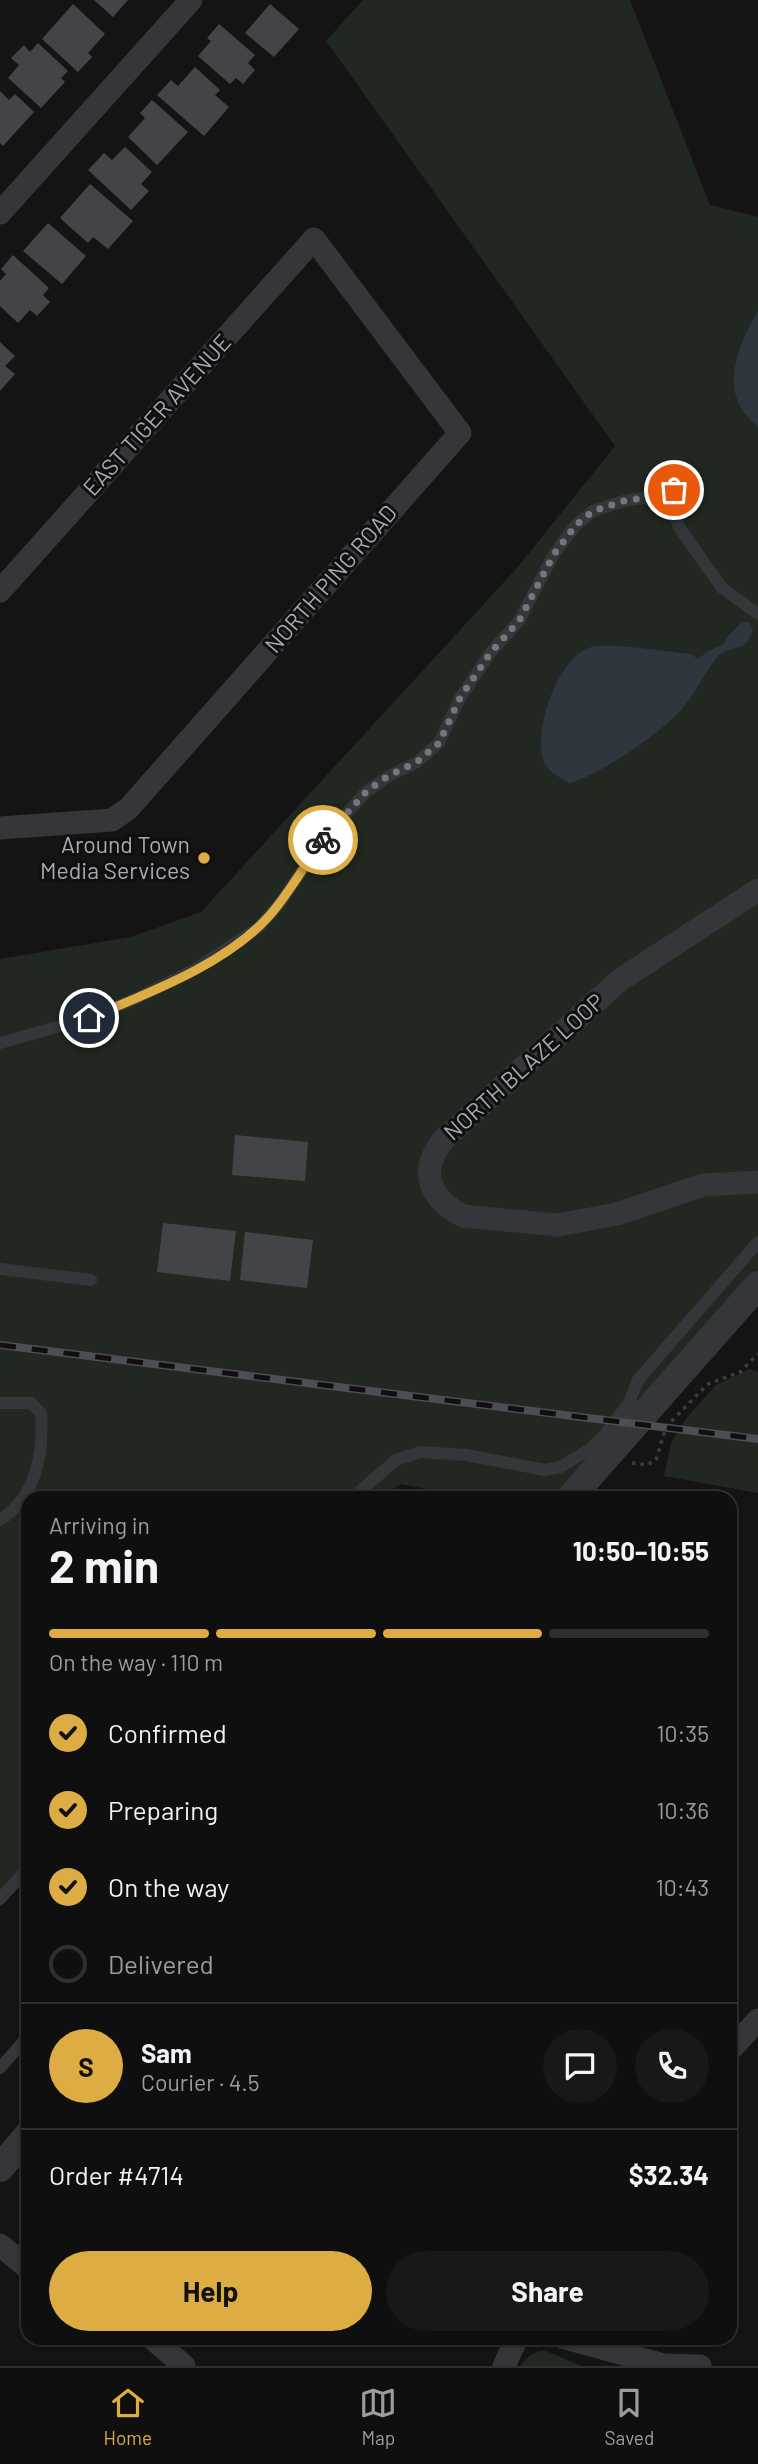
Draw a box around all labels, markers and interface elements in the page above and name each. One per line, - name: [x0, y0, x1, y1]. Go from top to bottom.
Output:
- street label: EAST TIGER AVENUE: [76, 328, 236, 501]
- pin: [644, 460, 704, 520]
- icon: bag: [655, 471, 693, 509]
- street label: NORTH PING ROAD: [258, 499, 402, 658]
- courier: [288, 805, 358, 875]
- icon: bike: [304, 821, 342, 859]
- place label: Around Town Media Services: [40, 830, 190, 884]
- marker: Around Town Media Services: [196, 850, 212, 866]
- street label: NORTH BLAZE LOOP: [437, 987, 609, 1146]
- pin: [59, 988, 119, 1048]
- icon: home: [70, 999, 108, 1037]
- text: Arriving in: [49, 1511, 150, 1539]
- text: 10:50–10:55: [573, 1535, 709, 1566]
- text: 2 min: [49, 1537, 159, 1592]
- text: On the way · 110 m: [49, 1648, 223, 1676]
- icon: check: [49, 1714, 87, 1752]
- text: Confirmed: [108, 1717, 227, 1748]
- text: 10:35: [656, 1719, 709, 1747]
- icon: check: [49, 1791, 87, 1829]
- text: Preparing: [108, 1794, 218, 1825]
- text: 10:36: [656, 1796, 709, 1824]
- icon: check: [49, 1868, 87, 1906]
- text: On the way: [108, 1871, 229, 1902]
- text: 10:43: [656, 1873, 709, 1901]
- text: Delivered: [108, 1948, 214, 1979]
- button: chat: [543, 2029, 617, 2103]
- button: phone: [635, 2029, 709, 2103]
- text: Sam: [141, 2037, 192, 2068]
- text: S: [78, 2051, 94, 2082]
- text: Courier · 4.5: [141, 2068, 260, 2096]
- text: Order #4714: [49, 2159, 184, 2190]
- text: $32.34: [629, 2159, 709, 2190]
- button: Help: [49, 2251, 372, 2331]
- button: Share: [386, 2251, 709, 2331]
- tab: Home: [104, 2384, 152, 2449]
- tab: Map: [359, 2384, 397, 2449]
- tab: Saved: [605, 2384, 654, 2449]

